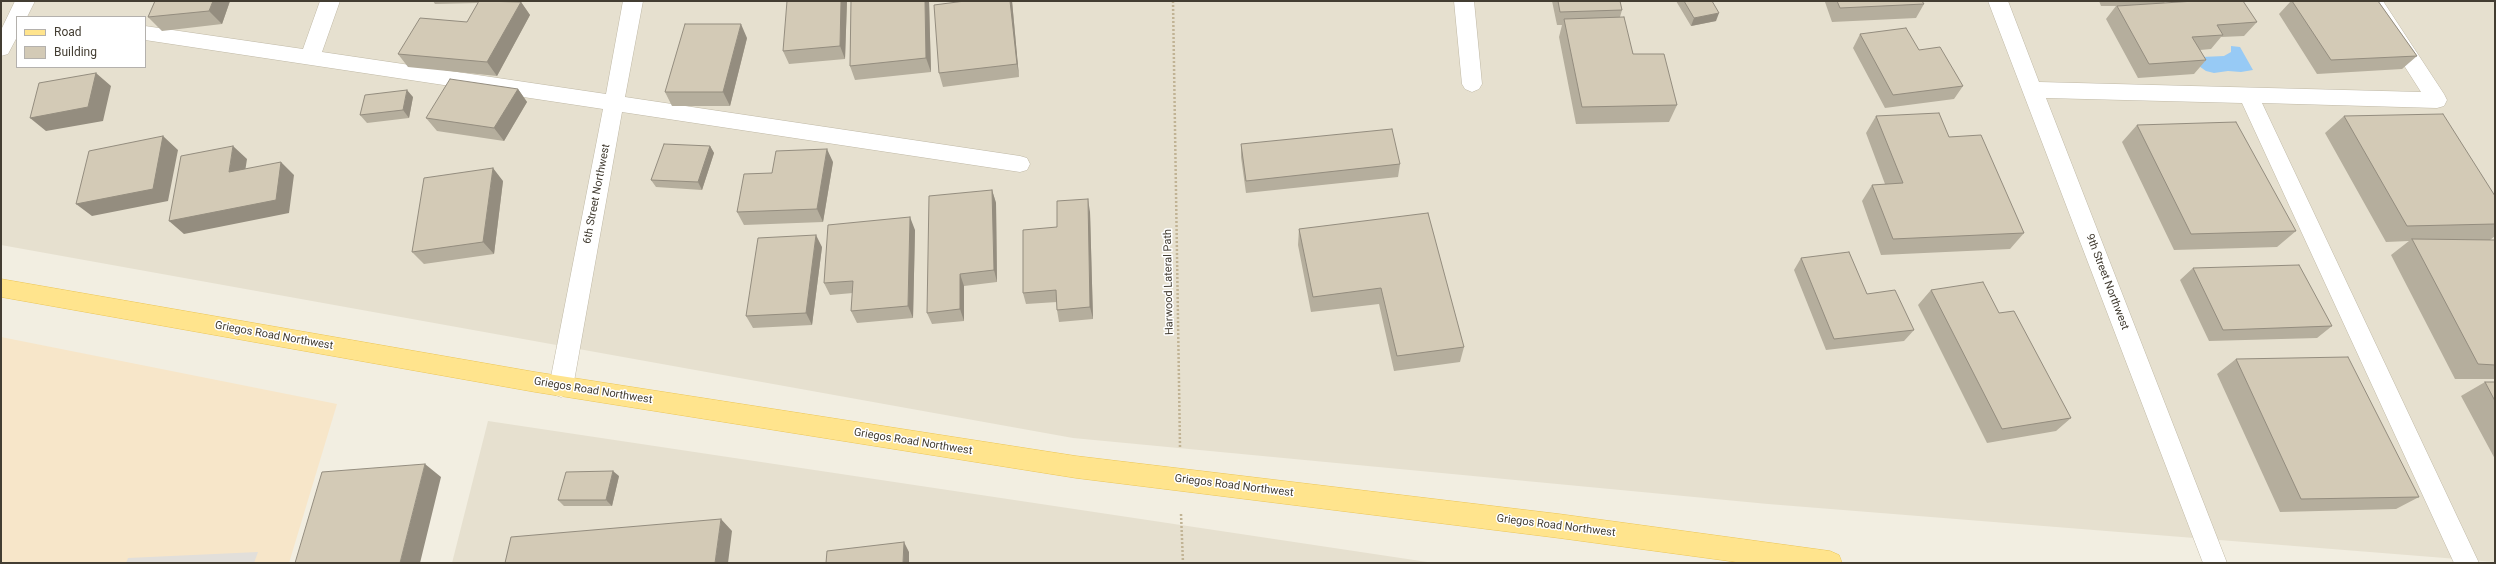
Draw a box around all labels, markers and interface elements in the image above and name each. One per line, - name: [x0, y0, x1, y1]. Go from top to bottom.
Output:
- legend: [16, 16, 146, 68]
- text: Road: [54, 25, 82, 39]
- text: Building: [54, 45, 97, 59]
- street label: 6th Street Northwest: [581, 143, 613, 245]
- street label: Harwood Lateral Path: [1161, 229, 1177, 335]
- street label: 9th Street Northwest: [2083, 232, 2131, 332]
- street label: Griegos Road Northwest: [214, 319, 334, 353]
- street label: Griegos Road Northwest: [533, 375, 653, 407]
- street label: Griegos Road Northwest: [853, 426, 973, 458]
- street label: Griegos Road Northwest: [1174, 472, 1294, 500]
- street label: Griegos Road Northwest: [1496, 512, 1616, 540]

